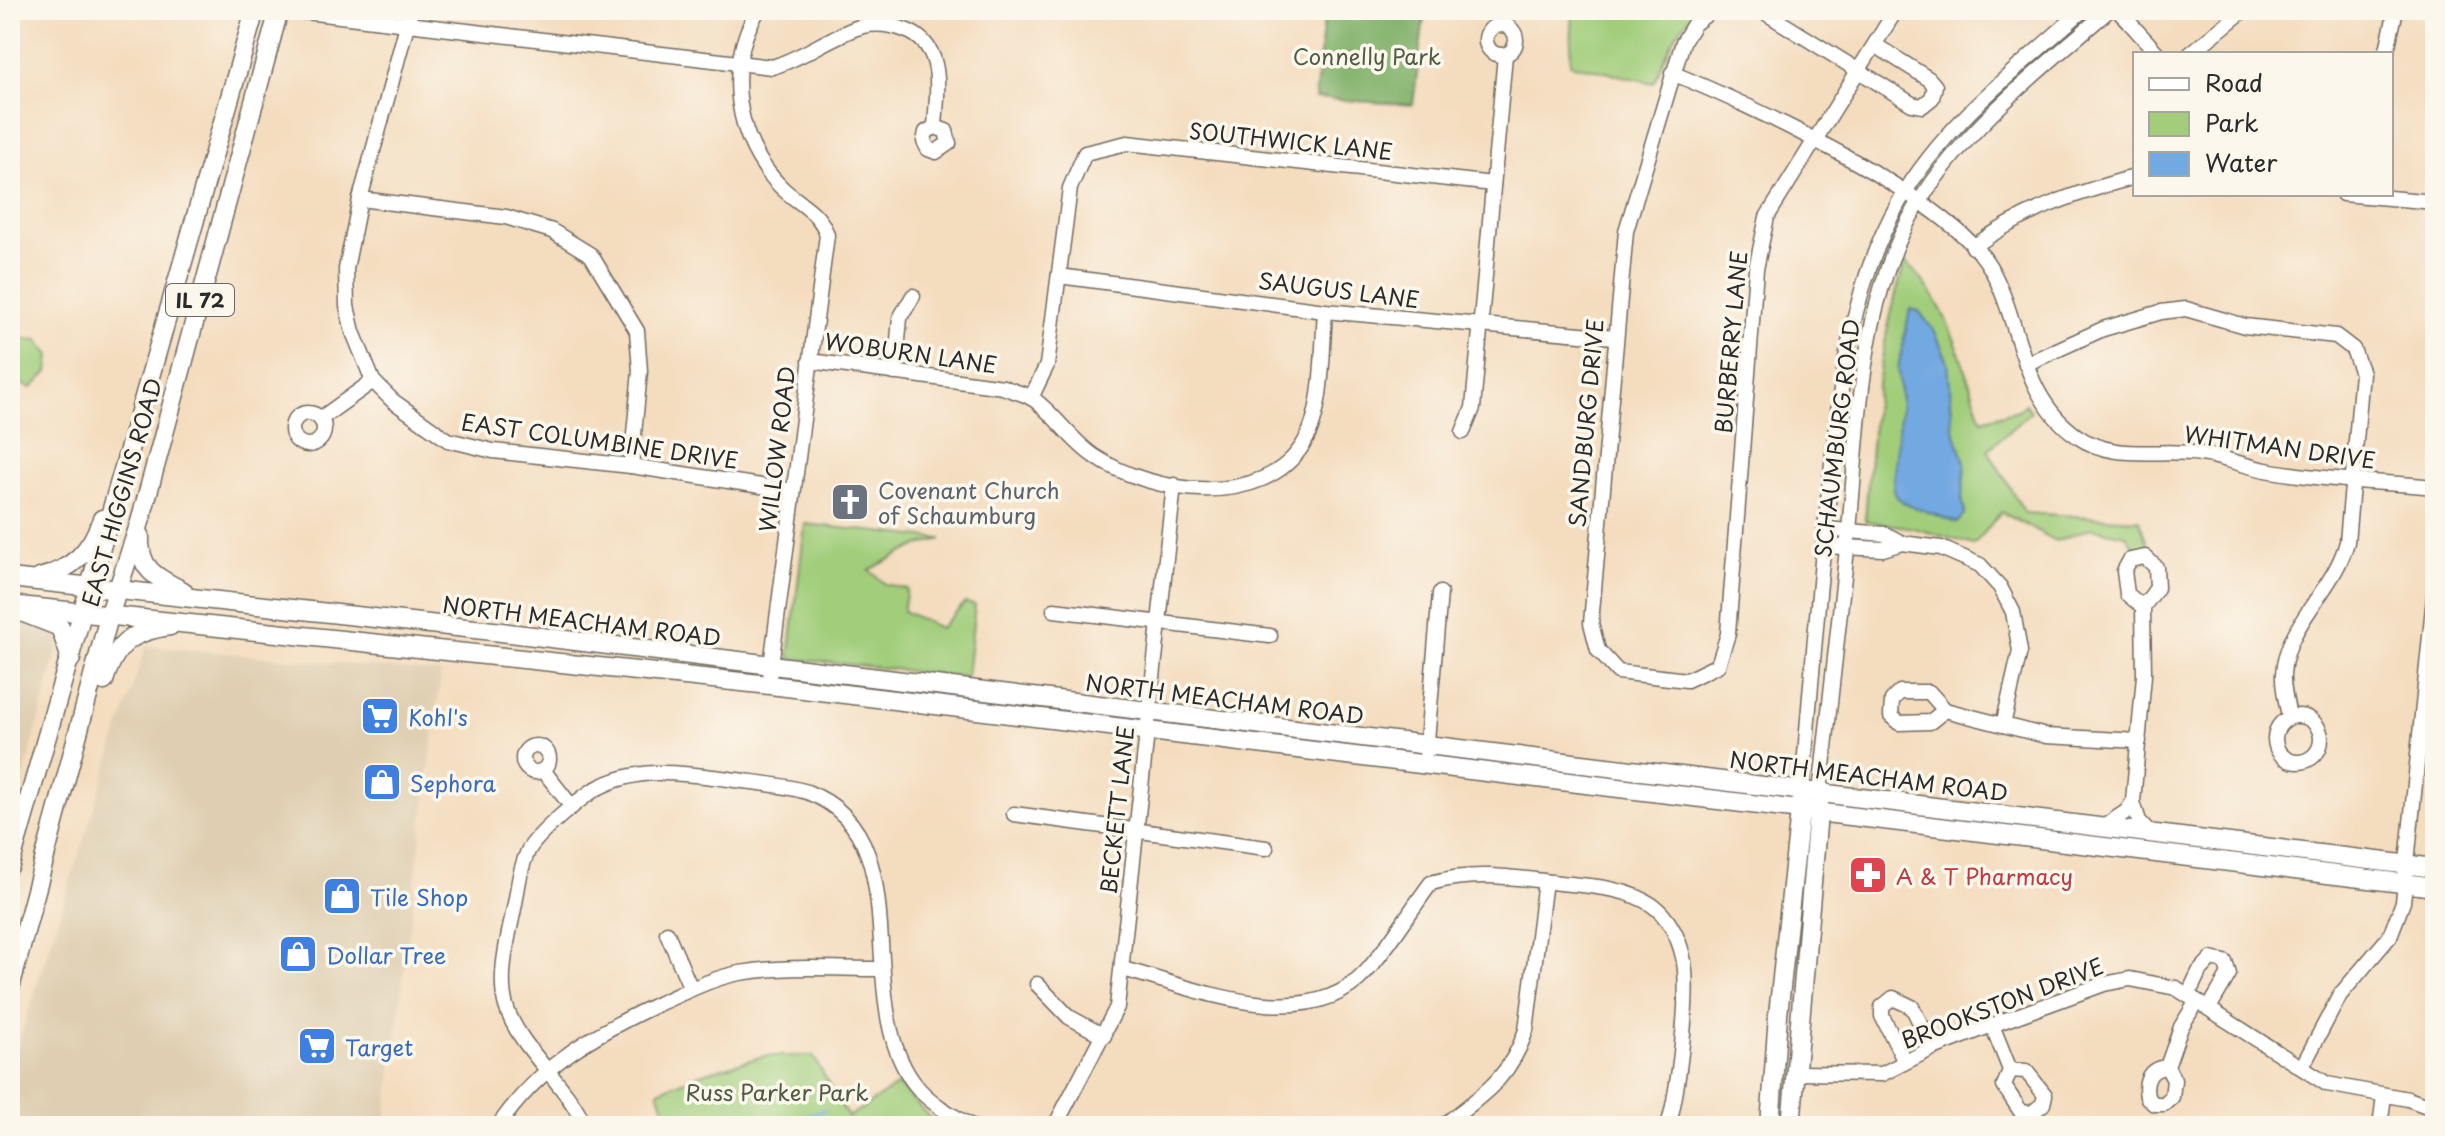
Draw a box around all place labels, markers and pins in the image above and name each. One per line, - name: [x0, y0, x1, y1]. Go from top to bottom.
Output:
- place label: Covenant Church of Schaumburg: [878, 473, 1059, 531]
- church icon: Covenant Church of Schaumburg: [829, 481, 871, 523]
- supermarket icon: Kohl's: [359, 695, 401, 737]
- place label: Kohl's: [408, 700, 468, 733]
- shop icon: Sephora: [361, 761, 403, 803]
- place label: Sephora: [410, 766, 497, 799]
- pharmacy icon: A & T Pharmacy: [1847, 854, 1889, 896]
- place label: A & T Pharmacy: [1896, 859, 2073, 892]
- shop icon: Tile Shop: [321, 875, 363, 917]
- place label: Tile Shop: [370, 880, 468, 913]
- shop icon: Dollar Tree: [277, 933, 319, 975]
- place label: Dollar Tree: [326, 938, 446, 971]
- supermarket icon: Target: [296, 1025, 338, 1067]
- place label: Target: [345, 1030, 413, 1063]

